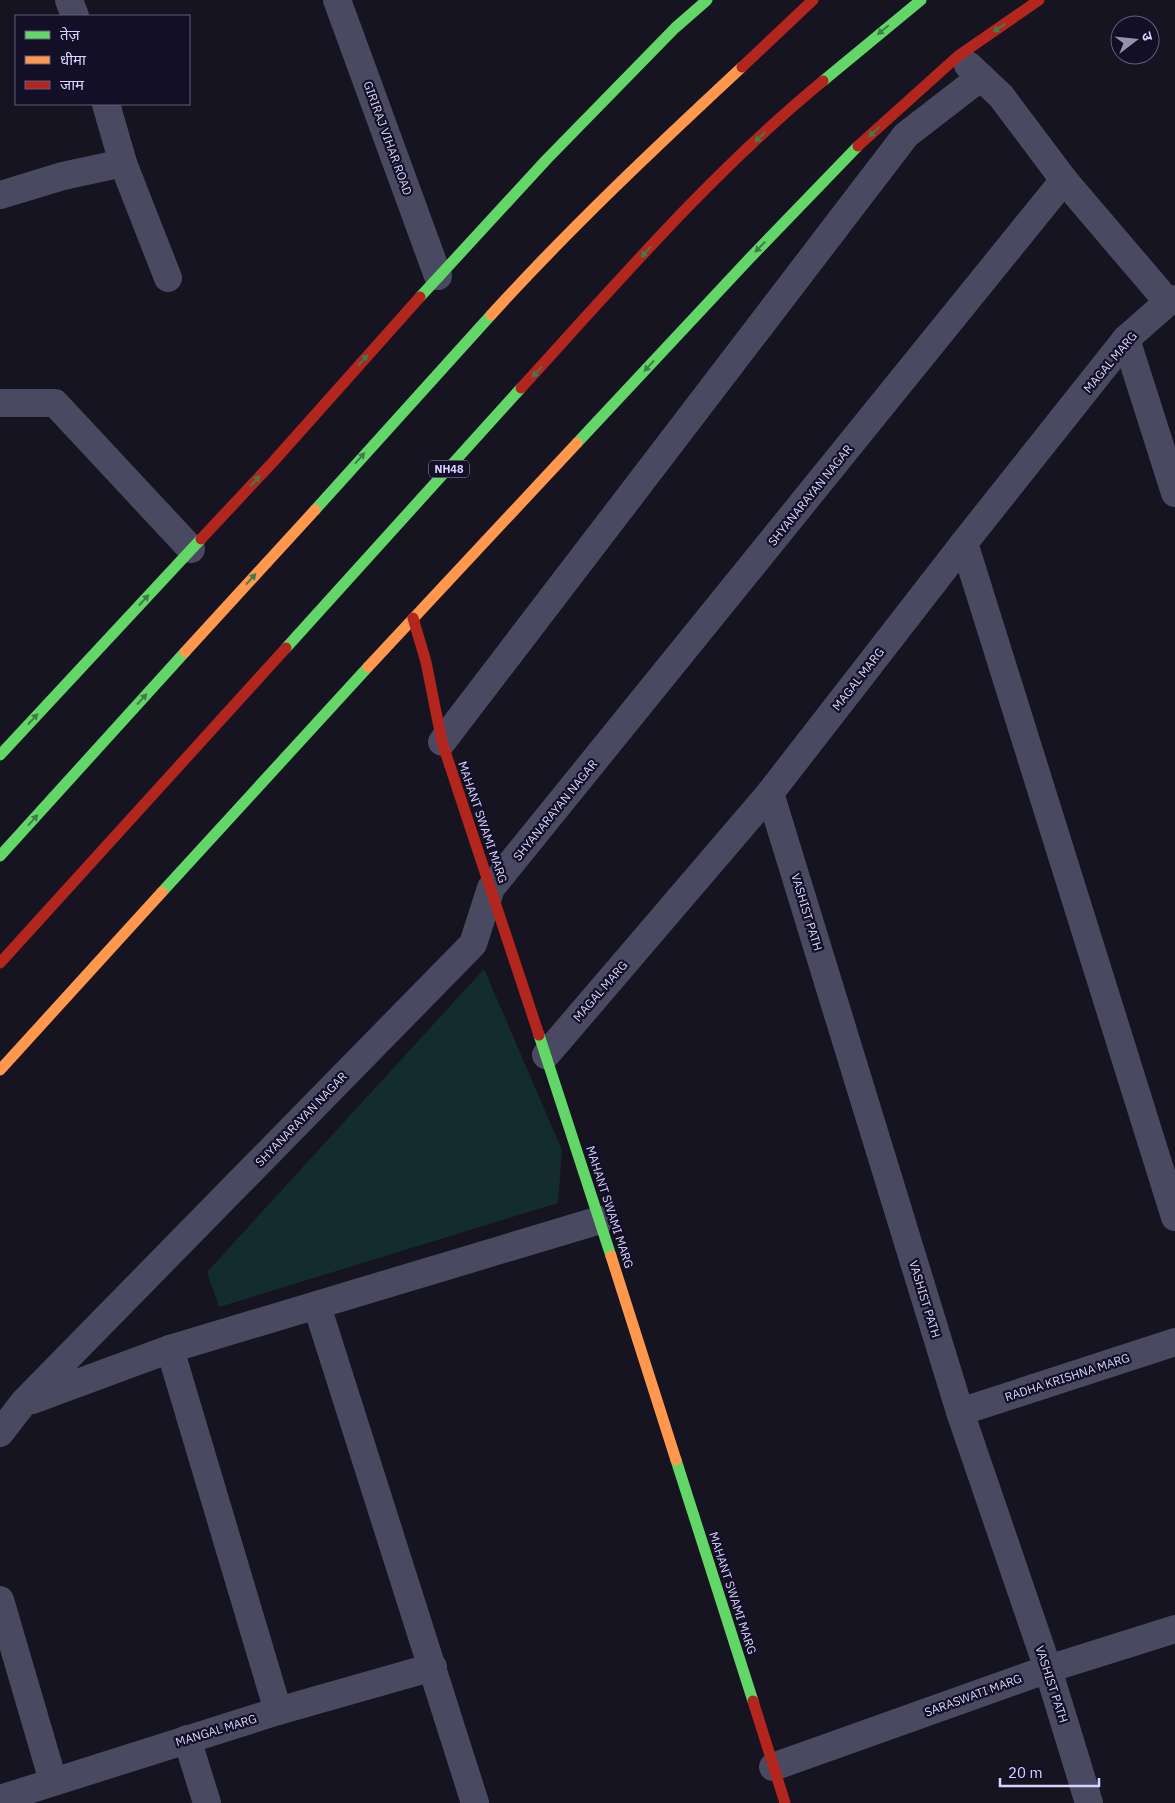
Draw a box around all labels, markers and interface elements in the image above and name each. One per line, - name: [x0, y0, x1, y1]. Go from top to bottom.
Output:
- legend: [15, 15, 190, 105]
- north arrow: [1110, 15, 1160, 65]
- one-way arrow: [992, 23, 1005, 33]
- text: तेज़: [60, 25, 81, 44]
- one-way arrow: [877, 25, 890, 36]
- text: उ: [1138, 30, 1157, 44]
- text: धीमा: [60, 50, 87, 69]
- text: जाम: [60, 75, 85, 94]
- street label: GIRIRAJ VIHAR ROAD: [360, 79, 416, 197]
- one-way arrow: [869, 126, 881, 138]
- one-way arrow: [754, 130, 766, 142]
- one-way arrow: [754, 241, 766, 253]
- one-way arrow: [640, 245, 652, 257]
- street label: MAGAL MARG: [1080, 328, 1140, 396]
- one-way arrow: [358, 354, 369, 367]
- one-way arrow: [643, 359, 655, 371]
- one-way arrow: [531, 366, 542, 379]
- street label: SHYANARAYAN NAGAR: [765, 441, 856, 549]
- one-way arrow: [354, 453, 366, 465]
- road number: NH48: [429, 460, 469, 478]
- one-way arrow: [249, 476, 261, 488]
- one-way arrow: [245, 573, 257, 585]
- one-way arrow: [138, 594, 150, 606]
- street label: MAGAL MARG: [829, 645, 887, 713]
- one-way arrow: [136, 694, 148, 706]
- one-way arrow: [27, 713, 39, 725]
- street label: SHYANARAYAN NAGAR: [510, 756, 601, 864]
- street label: MAHANT SWAMI MARG: [455, 759, 511, 885]
- one-way arrow: [27, 814, 39, 826]
- street label: VASHIST PATH: [788, 871, 826, 953]
- street label: MAGAL MARG: [570, 958, 630, 1024]
- street label: SHYANARAYAN NAGAR: [252, 1068, 350, 1169]
- street label: MAHANT SWAMI MARG: [583, 1144, 637, 1270]
- street label: VASHIST PATH: [906, 1258, 944, 1340]
- street label: RADHA KRISHNA MARG: [1003, 1350, 1131, 1404]
- street label: MAHANT SWAMI MARG: [706, 1530, 760, 1656]
- street label: VASHIST PATH: [1032, 1644, 1072, 1724]
- street label: SARASWATI MARG: [922, 1670, 1024, 1720]
- street label: MANGAL MARG: [174, 1711, 258, 1749]
- scale bar: [1000, 1756, 1099, 1788]
- text: 20 m: [1008, 1763, 1043, 1782]

